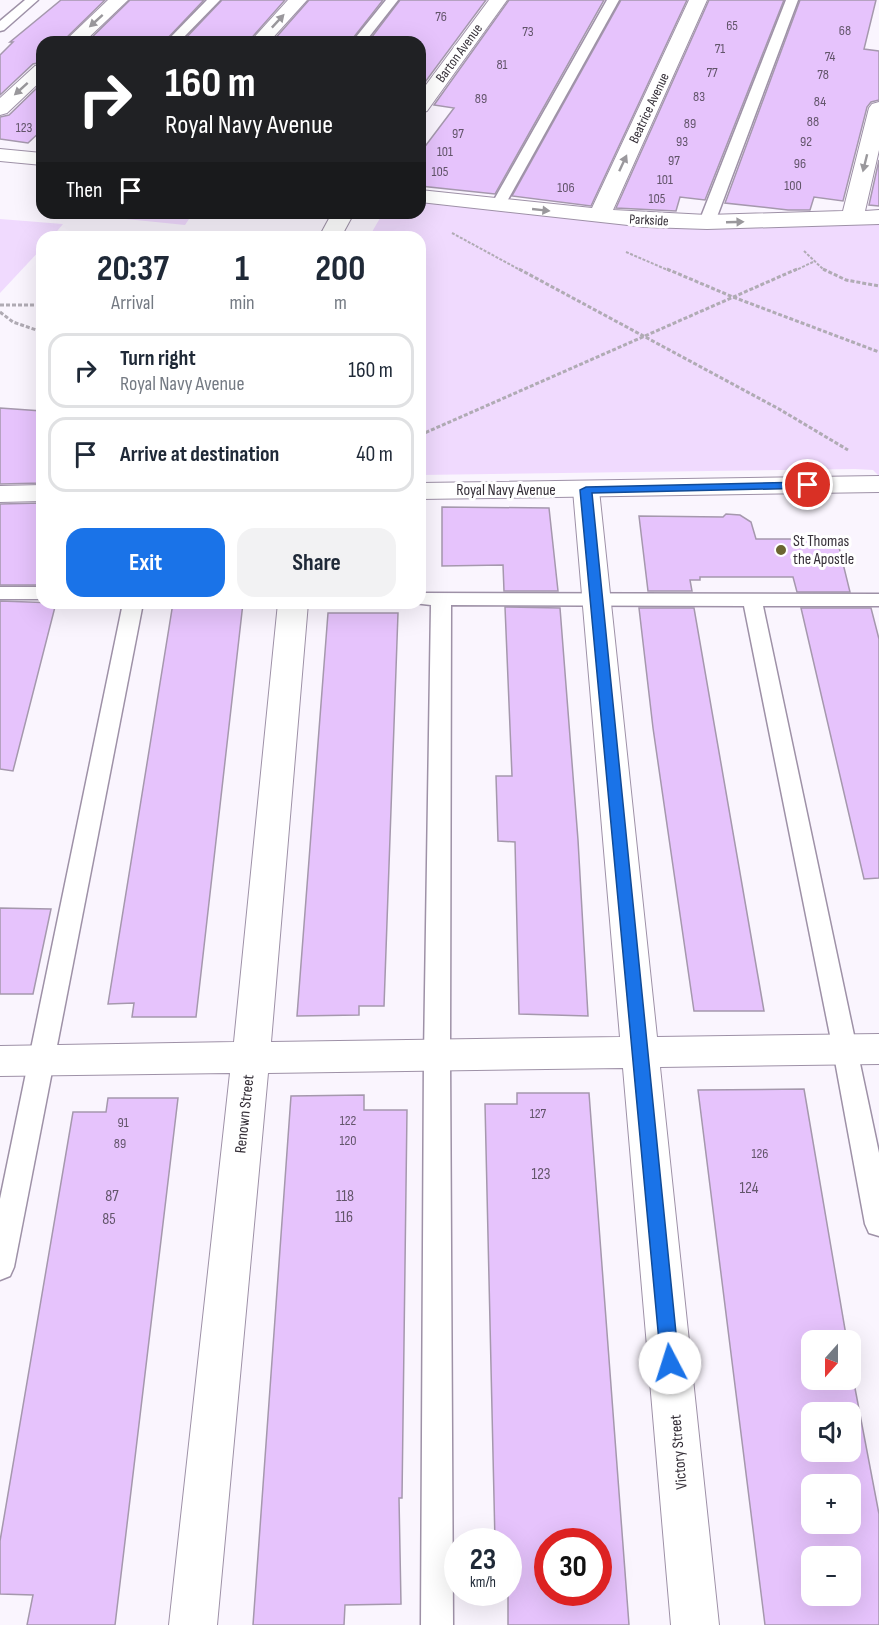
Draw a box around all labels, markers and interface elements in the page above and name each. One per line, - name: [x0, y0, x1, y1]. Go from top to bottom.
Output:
- house number: 76: [435, 8, 447, 25]
- one-way arrow: [89, 14, 104, 27]
- one-way arrow: [271, 14, 284, 29]
- house number: 65: [726, 17, 738, 34]
- street label: Barton Avenue: [432, 20, 486, 86]
- house number: 68: [839, 22, 851, 39]
- house number: 73: [522, 23, 534, 40]
- house number: 71: [715, 40, 725, 57]
- house number: 74: [825, 48, 836, 65]
- house number: 81: [496, 56, 508, 73]
- text: 160 m: [165, 58, 256, 109]
- icon: right: [66, 60, 144, 138]
- house number: 77: [706, 64, 718, 81]
- house number: 78: [817, 66, 829, 83]
- street label: Beatrice Avenue: [625, 70, 673, 146]
- one-way arrow: [14, 82, 28, 96]
- house number: 83: [693, 88, 705, 105]
- house number: 89: [475, 90, 487, 107]
- house number: 84: [814, 93, 826, 110]
- text: Royal Navy Avenue: [165, 109, 333, 141]
- house number: 88: [807, 113, 819, 130]
- house number: 89: [684, 115, 696, 132]
- house number: 123: [16, 119, 32, 136]
- house number: 97: [452, 125, 464, 142]
- house number: 93: [676, 133, 688, 150]
- house number: 92: [800, 133, 812, 150]
- house number: 101: [437, 143, 453, 160]
- house number: 97: [668, 152, 680, 169]
- one-way arrow: [860, 154, 870, 172]
- one-way arrow: [619, 155, 628, 172]
- house number: 96: [794, 155, 806, 172]
- house number: 105: [432, 163, 449, 180]
- house number: 101: [657, 171, 673, 188]
- icon: arrive: [114, 174, 147, 207]
- text: Then: [66, 177, 102, 204]
- house number: 100: [784, 177, 802, 194]
- house number: 106: [557, 179, 575, 196]
- house number: 105: [649, 190, 666, 207]
- one-way arrow: [531, 205, 550, 215]
- street label: Parkside: [629, 210, 669, 230]
- one-way arrow: [726, 217, 745, 226]
- text: 20:37: [97, 248, 169, 291]
- text: 1: [235, 248, 249, 291]
- text: 200: [315, 248, 365, 291]
- text: Arrival: [111, 291, 154, 315]
- text: min: [230, 291, 255, 315]
- text: m: [334, 291, 347, 315]
- text: Turn right: [120, 345, 196, 372]
- icon: right: [69, 354, 102, 387]
- text: 160 m: [348, 357, 393, 384]
- text: Royal Navy Avenue: [120, 372, 244, 396]
- icon: arrive: [69, 438, 102, 471]
- text: Arrive at destination: [120, 441, 279, 468]
- text: 40 m: [356, 441, 393, 468]
- pin: [782, 459, 833, 510]
- icon: arrive: [791, 468, 824, 501]
- street label: Royal Navy Avenue: [456, 481, 556, 500]
- button: Exit: [66, 528, 225, 597]
- button: Share: [237, 528, 396, 597]
- place label: St Thomas the Apostle: [793, 532, 854, 569]
- marker: St Thomas the Apostle: [774, 543, 788, 557]
- street label: Renown Street: [231, 1074, 259, 1154]
- house number: 127: [530, 1105, 547, 1122]
- house number: 122: [340, 1112, 357, 1129]
- house number: 91: [117, 1114, 129, 1131]
- house number: 120: [339, 1132, 357, 1149]
- house number: 89: [114, 1135, 126, 1152]
- house number: 126: [752, 1145, 768, 1162]
- house number: 123: [531, 1165, 551, 1184]
- house number: 124: [740, 1179, 759, 1198]
- house number: 87: [105, 1187, 119, 1206]
- house number: 118: [336, 1187, 354, 1206]
- house number: 116: [335, 1208, 353, 1227]
- house number: 85: [102, 1210, 116, 1229]
- north arrow: [801, 1330, 861, 1390]
- map controls: [801, 1330, 861, 1606]
- position arrow: [638, 1331, 702, 1395]
- button: sound: [801, 1402, 861, 1462]
- street label: Victory Street: [666, 1414, 692, 1490]
- button: +: [801, 1474, 861, 1534]
- speed limit sign: 30: [534, 1528, 612, 1606]
- text: 23: [470, 1542, 496, 1578]
- button: −: [801, 1546, 861, 1606]
- text: km/h: [470, 1573, 496, 1592]

